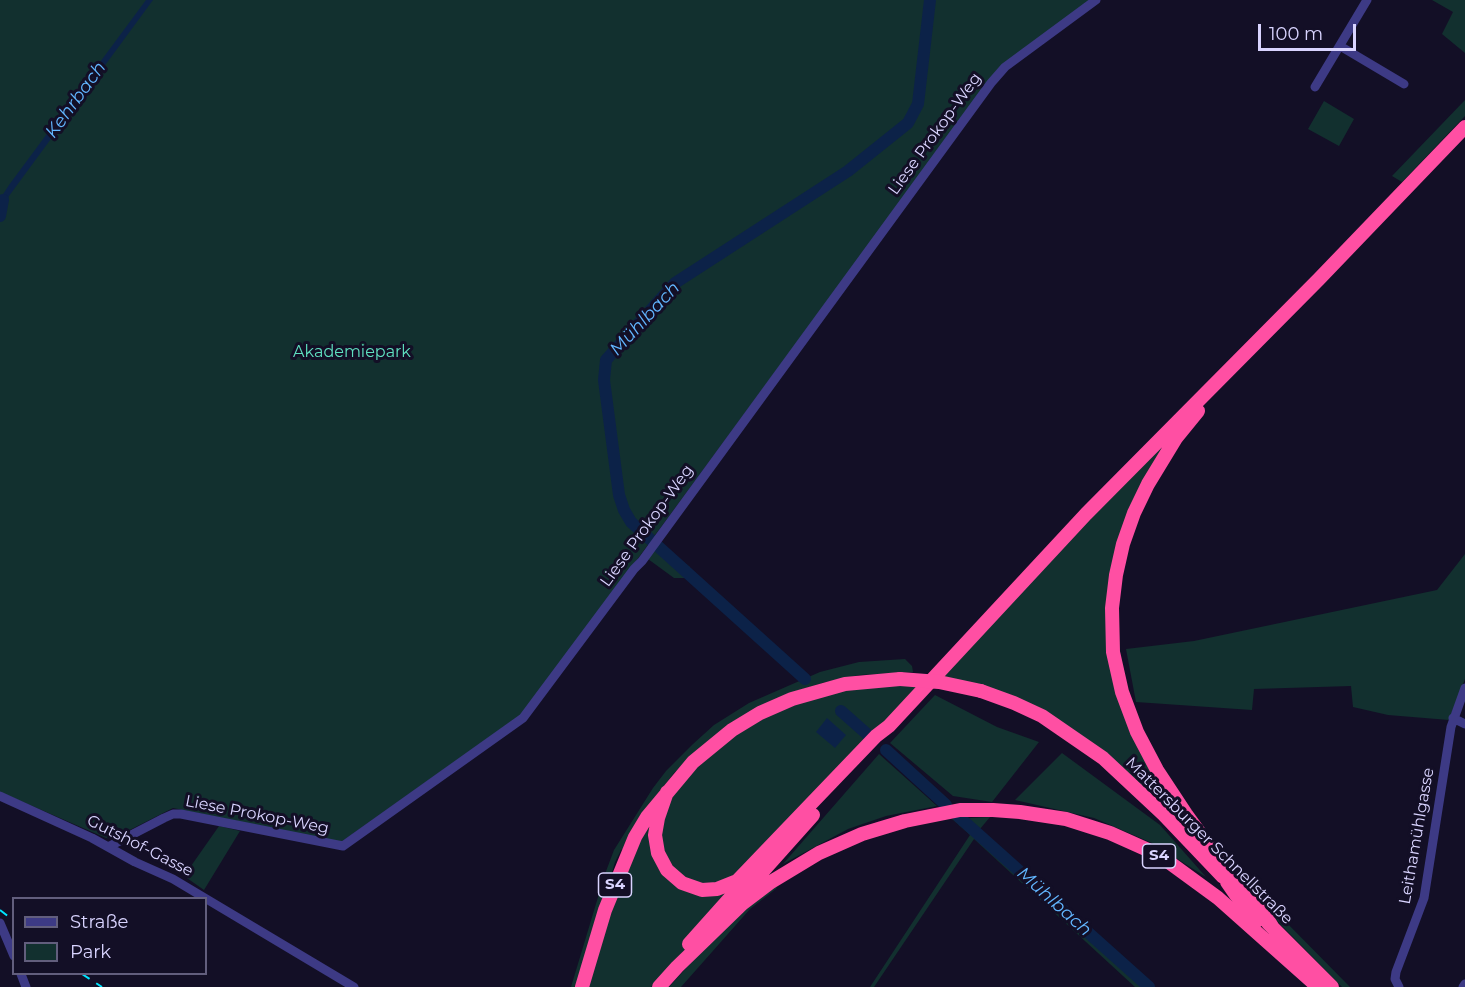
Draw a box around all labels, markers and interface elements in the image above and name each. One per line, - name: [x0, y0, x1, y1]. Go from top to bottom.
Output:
- scale bar: [1261, 12, 1358, 50]
- text: 100 m: [1269, 23, 1323, 45]
- water label: Kehrbach: [41, 58, 111, 142]
- street label: Liese Prokop-Weg: [884, 69, 986, 199]
- water label: Mühlbach: [605, 278, 685, 360]
- park label: Akademiepark: [293, 342, 411, 362]
- street label: Liese Prokop-Weg: [596, 461, 698, 591]
- street label: Mattersburger Schnellstraße: [1121, 753, 1297, 929]
- street label: Leithamühlgasse: [1396, 766, 1438, 906]
- street label: Liese Prokop-Weg: [184, 792, 330, 838]
- street label: Gutshof-Gasse: [84, 811, 196, 881]
- road number: S4: [1142, 844, 1176, 868]
- water label: Mühlbach: [1012, 863, 1096, 941]
- road number: S4: [598, 873, 632, 897]
- legend: [12, 897, 207, 975]
- text: Straße: [70, 911, 128, 933]
- text: Park: [70, 941, 111, 963]

